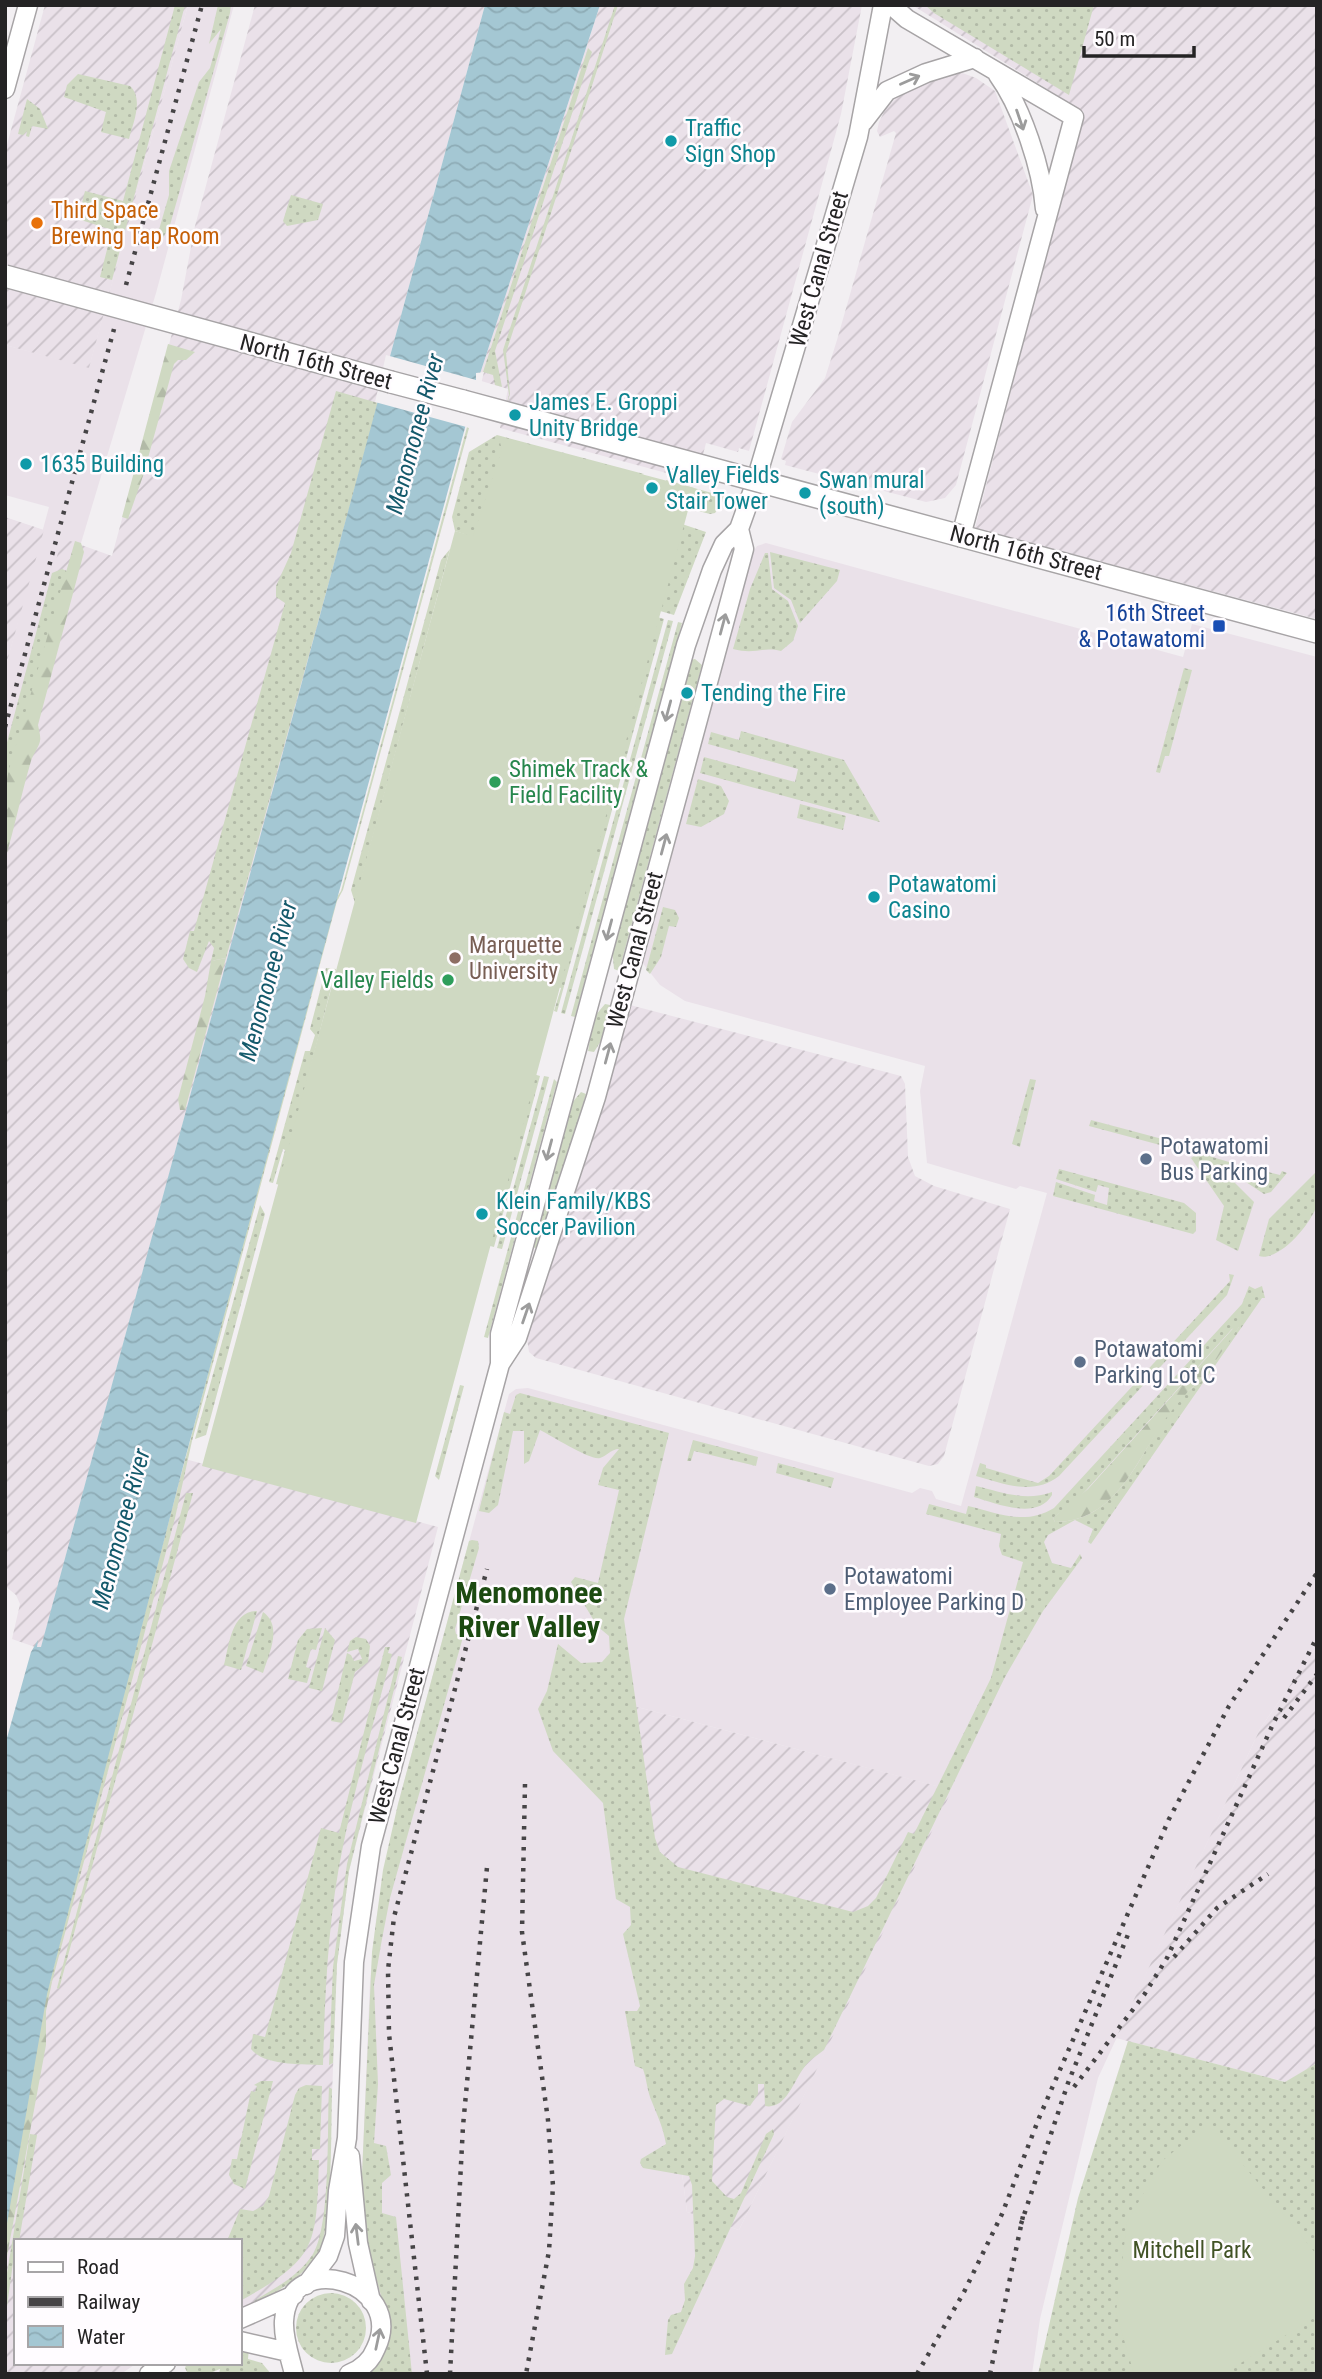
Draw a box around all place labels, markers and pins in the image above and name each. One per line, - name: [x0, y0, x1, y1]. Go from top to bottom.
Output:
- place label: Traffic Sign Shop: [685, 115, 776, 168]
- marker: Traffic Sign Shop: [663, 133, 679, 149]
- place label: Third Space Brewing Tap Room: [51, 197, 220, 250]
- marker: Third Space Brewing Tap Room: [29, 215, 45, 231]
- place label: James E. Groppi Unity Bridge: [529, 389, 678, 442]
- marker: James E. Groppi Unity Bridge: [507, 407, 523, 423]
- place label: 1635 Building: [40, 451, 164, 478]
- marker: 1635 Building: [18, 456, 34, 472]
- place label: Valley Fields Stair Tower: [666, 462, 780, 515]
- place label: Swan mural (south): [819, 467, 925, 520]
- marker: Valley Fields Stair Tower: [644, 480, 660, 496]
- marker: Swan mural (south): [797, 485, 813, 501]
- place label: 16th Street & Potawatomi: [1079, 600, 1205, 653]
- marker: 16th Street & Potawatomi: [1211, 618, 1227, 634]
- place label: Tending the Fire: [701, 680, 846, 707]
- marker: Tending the Fire: [679, 685, 695, 701]
- place label: Shimek Track & Field Facility: [509, 756, 649, 809]
- marker: Shimek Track & Field Facility: [487, 774, 503, 790]
- place label: Potawatomi Casino: [888, 871, 997, 924]
- marker: Potawatomi Casino: [866, 889, 882, 905]
- place label: Marquette University: [469, 932, 562, 985]
- marker: Marquette University: [447, 950, 463, 966]
- place label: Valley Fields: [320, 967, 434, 994]
- marker: Valley Fields: [440, 972, 456, 988]
- place label: Potawatomi Bus Parking: [1160, 1133, 1269, 1186]
- marker: Potawatomi Bus Parking: [1138, 1151, 1154, 1167]
- place label: Klein Family/KBS Soccer Pavilion: [496, 1188, 651, 1241]
- marker: Klein Family/KBS Soccer Pavilion: [474, 1206, 490, 1222]
- place label: Potawatomi Parking Lot C: [1094, 1336, 1216, 1389]
- marker: Potawatomi Parking Lot C: [1072, 1354, 1088, 1370]
- place label: Potawatomi Employee Parking D: [844, 1563, 1024, 1616]
- marker: Potawatomi Employee Parking D: [822, 1581, 838, 1597]

